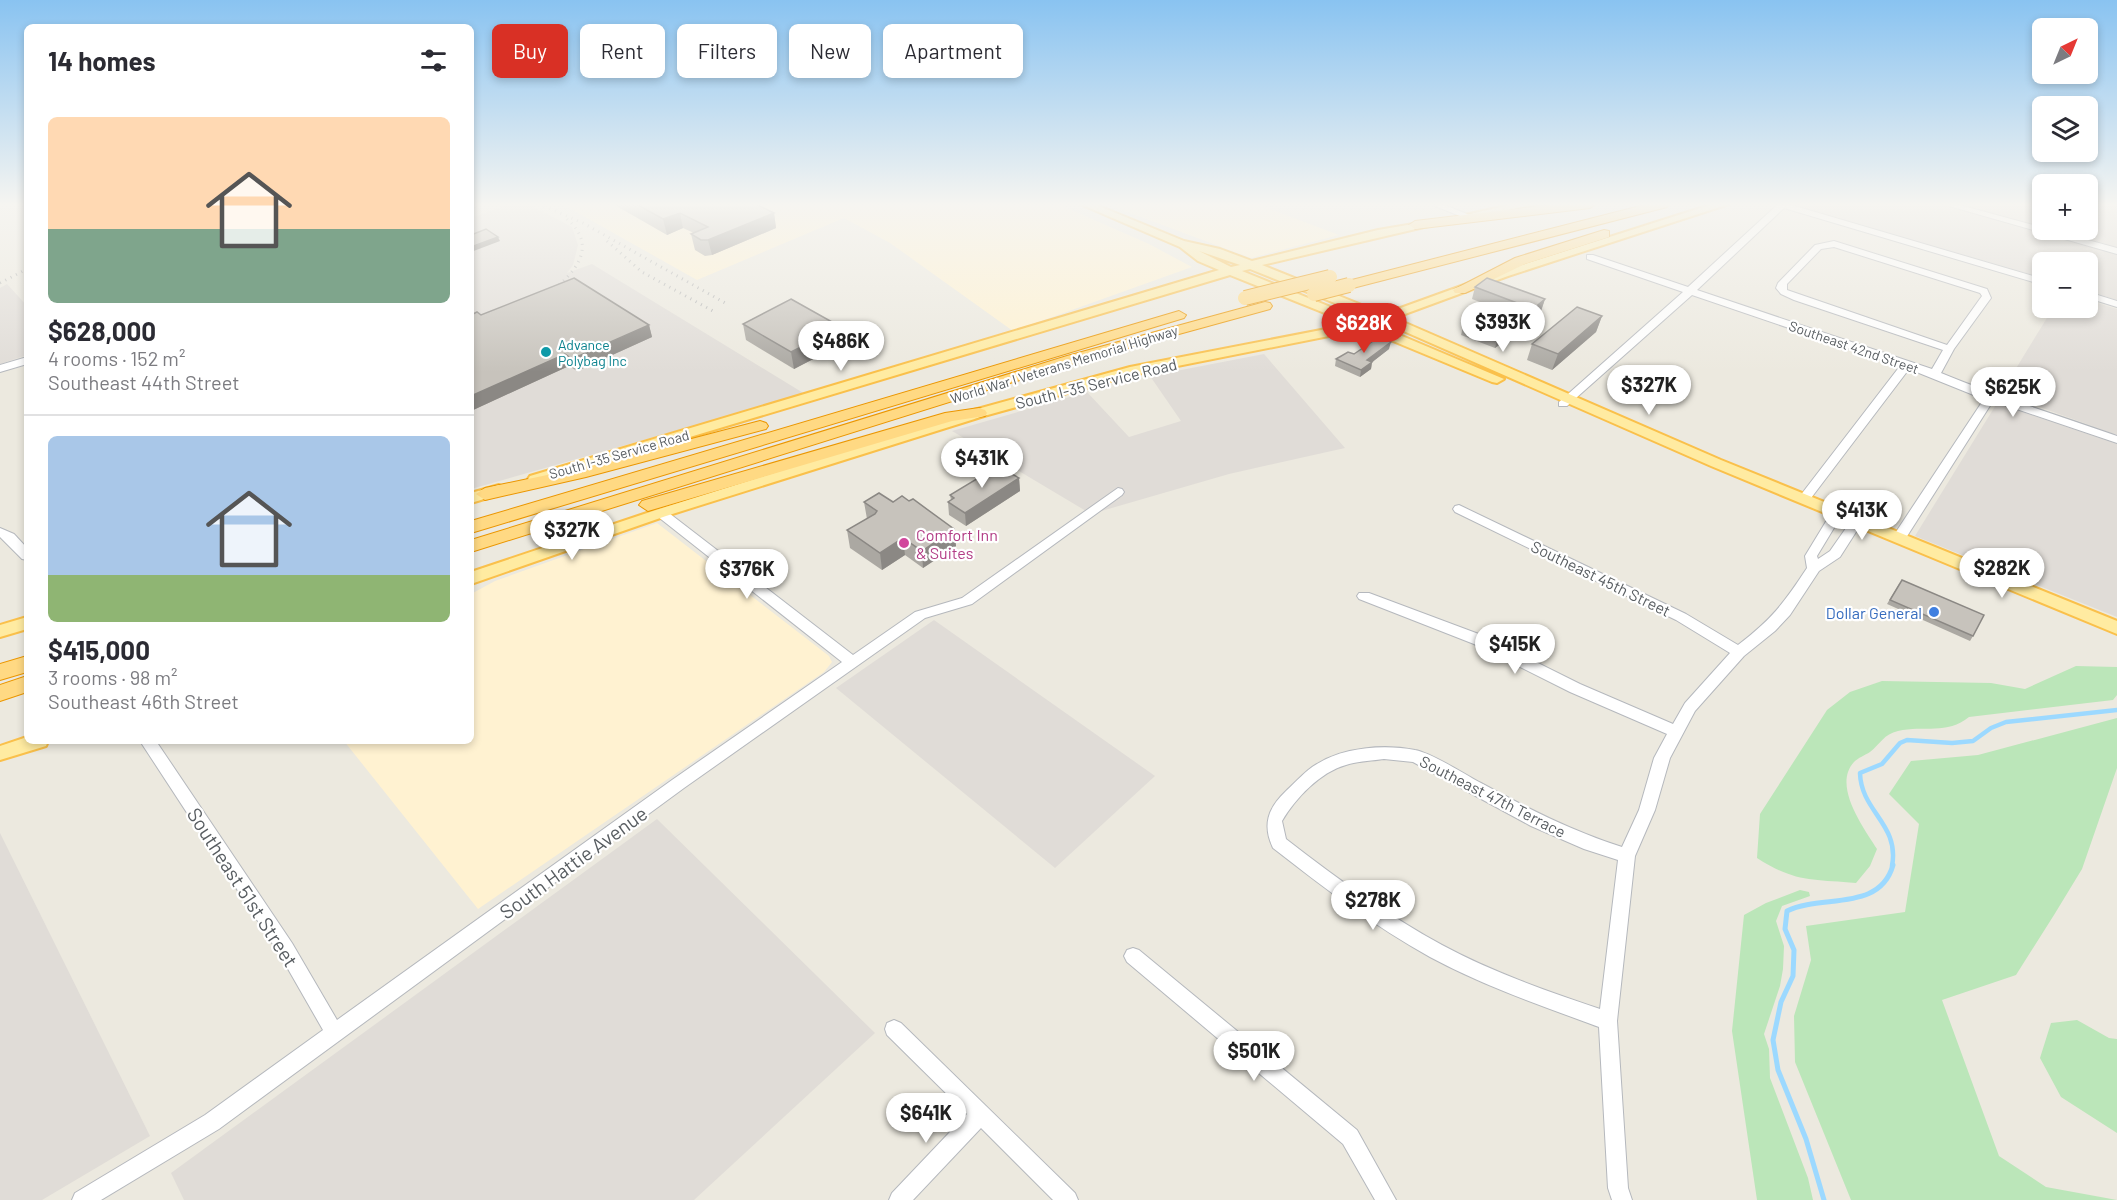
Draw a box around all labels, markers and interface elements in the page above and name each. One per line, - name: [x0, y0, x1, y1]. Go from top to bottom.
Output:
- north arrow: [2032, 18, 2098, 84]
- map controls: [2032, 18, 2098, 318]
- chip: Buy: [492, 24, 568, 78]
- chip: Rent: [580, 24, 665, 78]
- chip: Filters: [677, 24, 777, 78]
- chip: New: [789, 24, 871, 78]
- chip: Apartment: [883, 24, 1023, 78]
- icon: filters: [417, 44, 450, 77]
- text: 14 homes: [48, 45, 155, 76]
- button: layers: [2032, 96, 2098, 162]
- icon: home: [195, 156, 303, 264]
- button: +: [2032, 174, 2098, 240]
- button: −: [2032, 252, 2098, 318]
- pin: $393K: [1461, 302, 1545, 353]
- pin: $628K: [1322, 303, 1406, 354]
- text: $393K: [1475, 309, 1531, 333]
- text: $628K: [1336, 310, 1392, 334]
- text: $628,000: [48, 315, 156, 346]
- street label: Southeast 42nd Street: [1787, 317, 1921, 377]
- pin: $486K: [799, 321, 883, 372]
- street label: World War I Veterans Memorial Highway: [948, 321, 1180, 407]
- text: $486K: [812, 328, 870, 352]
- place label: Advance Polybag Inc: [558, 336, 627, 369]
- marker: Advance Polybag Inc: [539, 345, 553, 359]
- text: 4 rooms · 152 m²: [48, 346, 185, 370]
- street label: South I-35 Service Road: [1013, 354, 1179, 412]
- pin: $327K: [1607, 365, 1691, 416]
- pin: $625K: [1971, 367, 2055, 418]
- text: Southeast 44th Street: [48, 370, 240, 394]
- text: $327K: [1621, 372, 1677, 396]
- text: $625K: [1985, 374, 2041, 398]
- street label: South I-35 Service Road: [547, 426, 691, 482]
- pin: $431K: [940, 438, 1024, 489]
- text: $431K: [955, 445, 1009, 469]
- icon: home: [195, 475, 303, 583]
- pin: $413K: [1820, 490, 1904, 541]
- text: $413K: [1836, 497, 1888, 521]
- pin: $327K: [530, 510, 614, 561]
- text: $327K: [544, 517, 600, 541]
- place label: Comfort Inn & Suites: [916, 525, 998, 562]
- marker: Comfort Inn & Suites: [897, 536, 911, 550]
- street label: Southeast 45th Street: [1528, 536, 1674, 620]
- pin: $282K: [1960, 548, 2044, 599]
- pin: $376K: [705, 549, 789, 600]
- text: $282K: [1973, 555, 2031, 579]
- text: $376K: [719, 556, 775, 580]
- place label: Dollar General: [1826, 603, 1922, 622]
- marker: Dollar General: [1927, 605, 1941, 619]
- pin: $415K: [1473, 624, 1557, 675]
- text: $415K: [1489, 631, 1541, 655]
- text: $415,000: [48, 634, 150, 665]
- text: 3 rooms · 98 m²: [48, 665, 178, 689]
- text: Southeast 46th Street: [48, 689, 239, 713]
- street label: Southeast 47th Terrace: [1417, 751, 1569, 841]
- street label: South Hattie Avenue: [495, 800, 651, 924]
- street label: Southeast 51st Street: [183, 803, 303, 971]
- pin: $278K: [1331, 880, 1415, 931]
- text: $278K: [1345, 887, 1401, 911]
- pin: $501K: [1212, 1031, 1296, 1082]
- text: $501K: [1228, 1038, 1281, 1062]
- pin: $641K: [884, 1093, 968, 1144]
- text: $641K: [900, 1100, 952, 1124]

